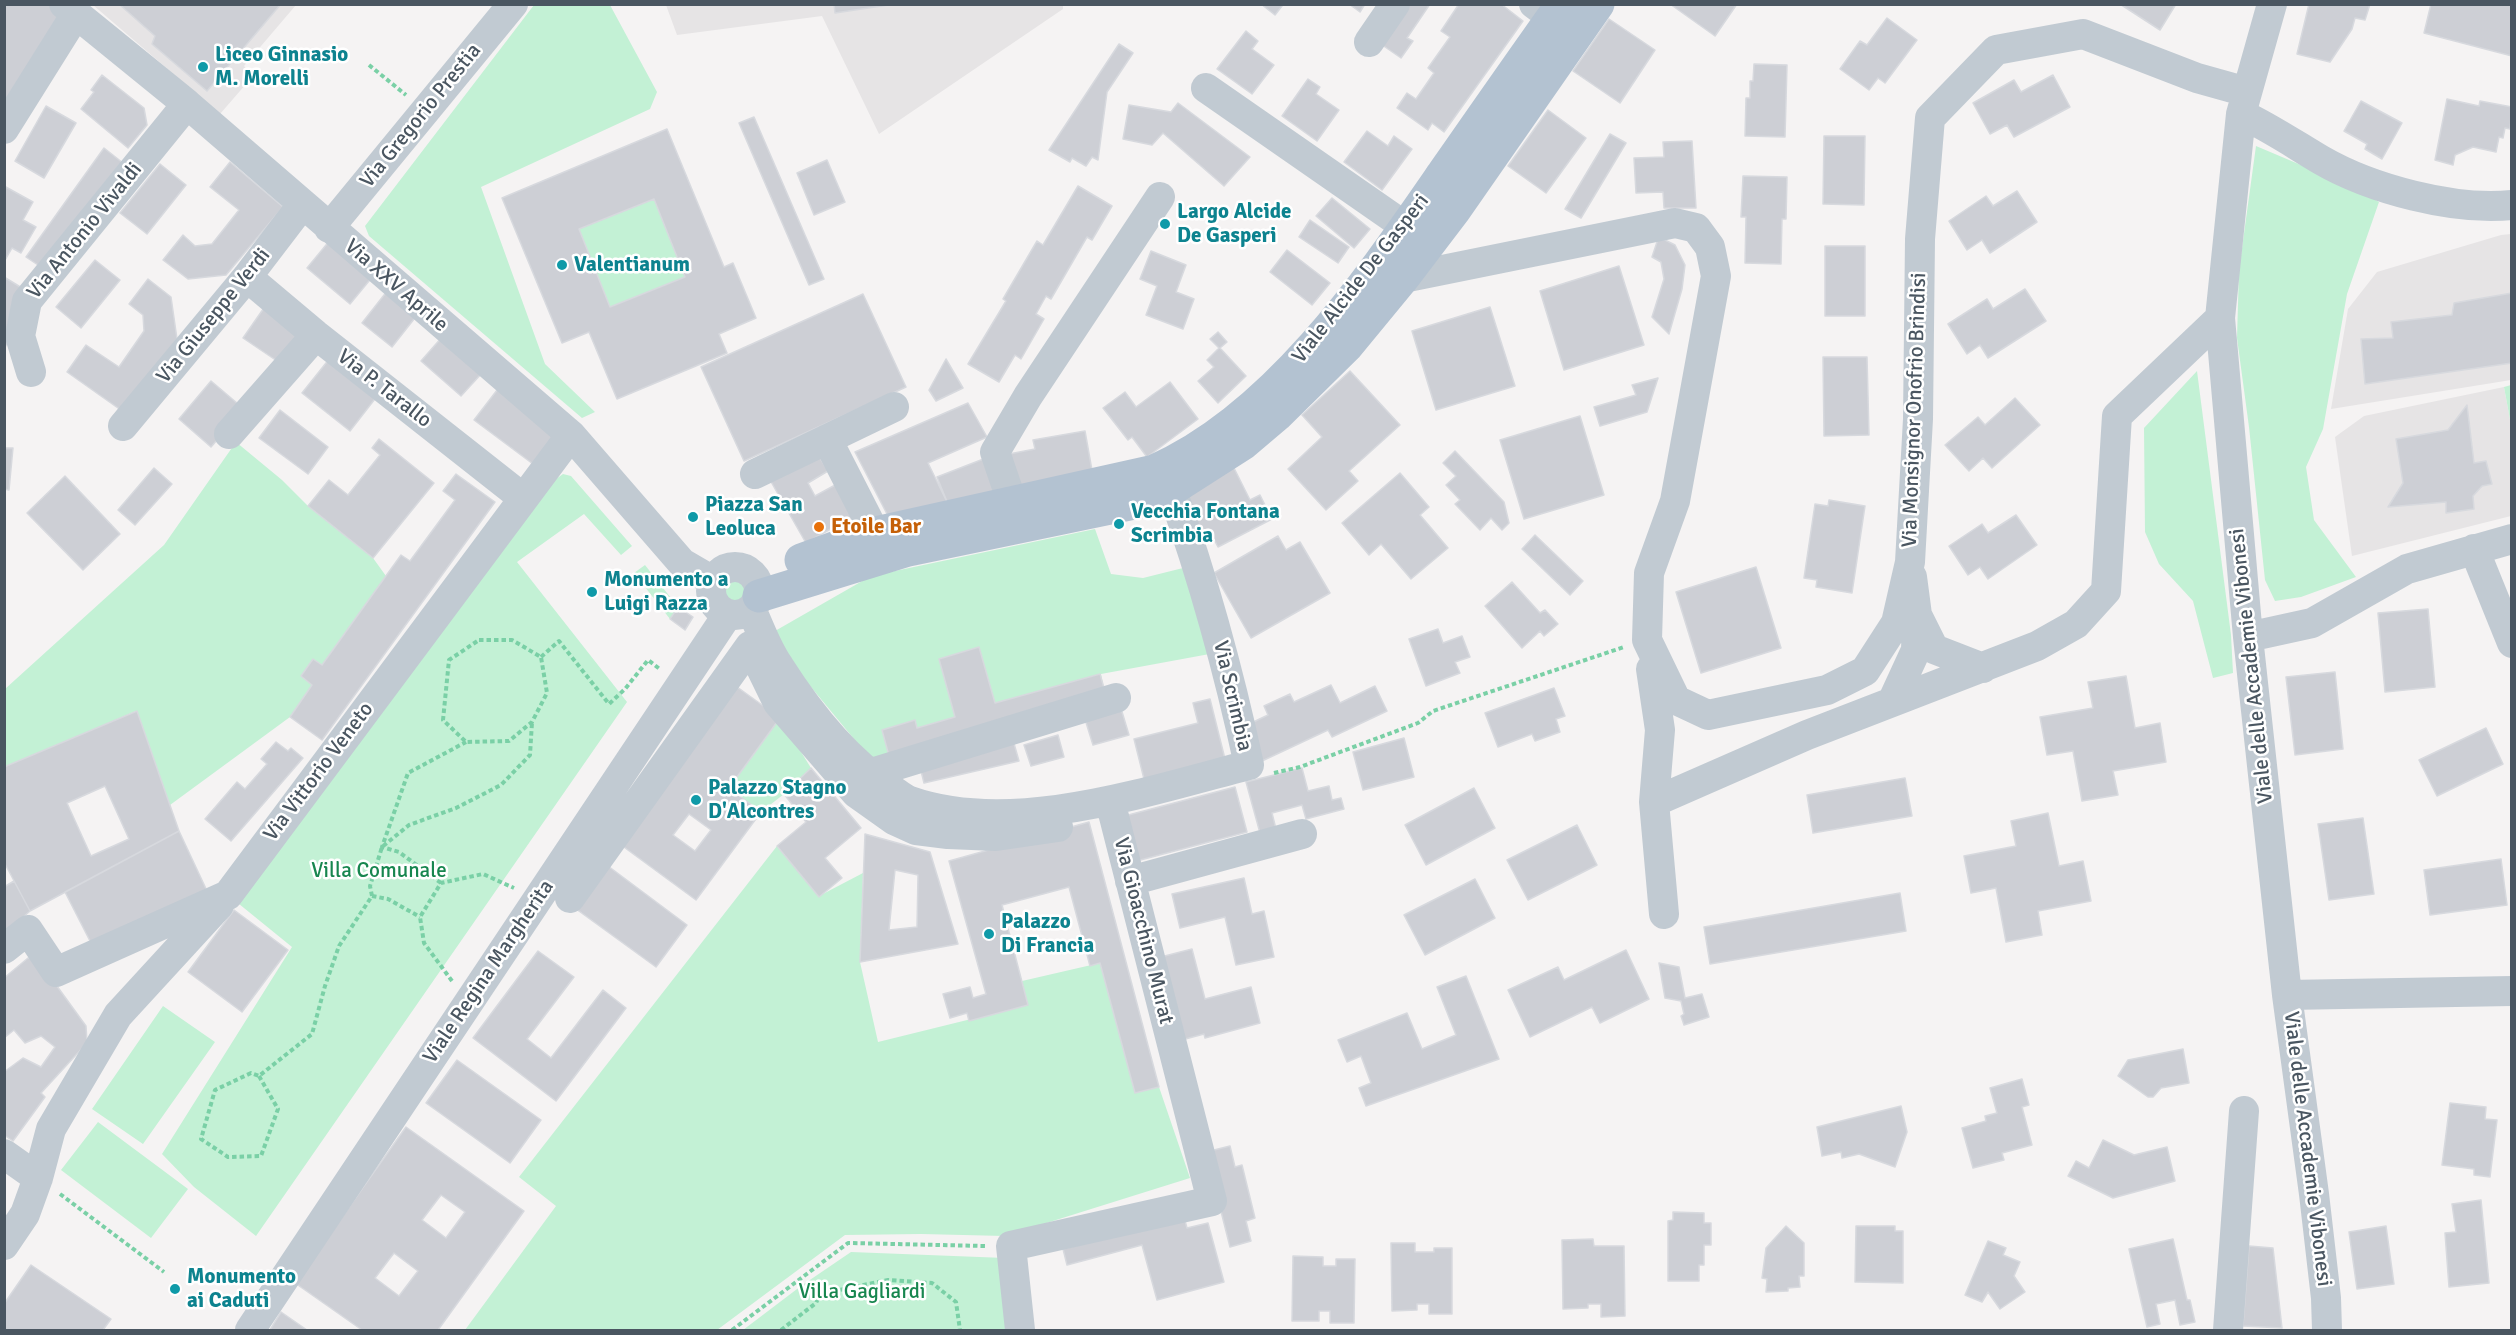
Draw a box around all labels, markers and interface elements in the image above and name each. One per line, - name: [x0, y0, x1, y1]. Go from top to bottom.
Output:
- street label: Via Gregorio Prestia: [355, 39, 487, 193]
- place label: Liceo Ginnasio M. Morelli: [215, 42, 348, 92]
- marker: Liceo Ginnasio M. Morelli: [196, 60, 210, 74]
- street label: Via Antonio Vivaldi: [22, 158, 148, 304]
- street label: Viale Alcide De Gasperi: [1287, 189, 1435, 369]
- place label: Largo Alcide De Gasperi: [1177, 199, 1291, 249]
- marker: Largo Alcide De Gasperi: [1158, 217, 1172, 231]
- street label: Via XXV Aprile: [339, 234, 453, 338]
- street label: Via Giuseppe Verdi: [152, 243, 276, 389]
- place label: Valentianum: [574, 252, 690, 278]
- marker: Valentianum: [555, 258, 569, 272]
- street label: Via Monsignor Onofrio Brindisi: [1898, 272, 1932, 548]
- street label: Via P. Tarallo: [332, 344, 436, 434]
- place label: Piazza San Leoluca: [705, 492, 803, 542]
- place label: Vecchia Fontana Scrimbia: [1131, 499, 1280, 549]
- marker: Piazza San Leoluca: [686, 510, 700, 524]
- place label: Etoile Bar: [831, 514, 921, 540]
- marker: Vecchia Fontana Scrimbia: [1112, 517, 1126, 531]
- marker: Etoile Bar: [812, 520, 826, 534]
- street label: Viale delle Accademie Vibonesi: [2225, 527, 2279, 805]
- place label: Monumento a Luigi Razza: [604, 567, 728, 617]
- marker: Monumento a Luigi Razza: [585, 585, 599, 599]
- street label: Via Scrimbia: [1207, 638, 1257, 754]
- street label: Via Vittorio Veneto: [259, 698, 379, 846]
- place label: Palazzo Stagno D'Alcontres: [708, 775, 846, 825]
- marker: Palazzo Stagno D'Alcontres: [689, 793, 703, 807]
- street label: Via Gioacchino Murat: [1108, 835, 1178, 1027]
- park label: Villa Comunale: [311, 858, 447, 884]
- street label: Viale Regina Margherita: [418, 876, 560, 1068]
- place label: Palazzo Di Francia: [1001, 909, 1094, 959]
- marker: Palazzo Di Francia: [982, 927, 996, 941]
- street label: Viale delle Accademie Vibonesi: [2278, 1010, 2336, 1288]
- place label: Monumento ai Caduti: [187, 1264, 296, 1314]
- park label: Villa Gagliardi: [798, 1279, 926, 1305]
- marker: Monumento ai Caduti: [168, 1282, 182, 1296]

